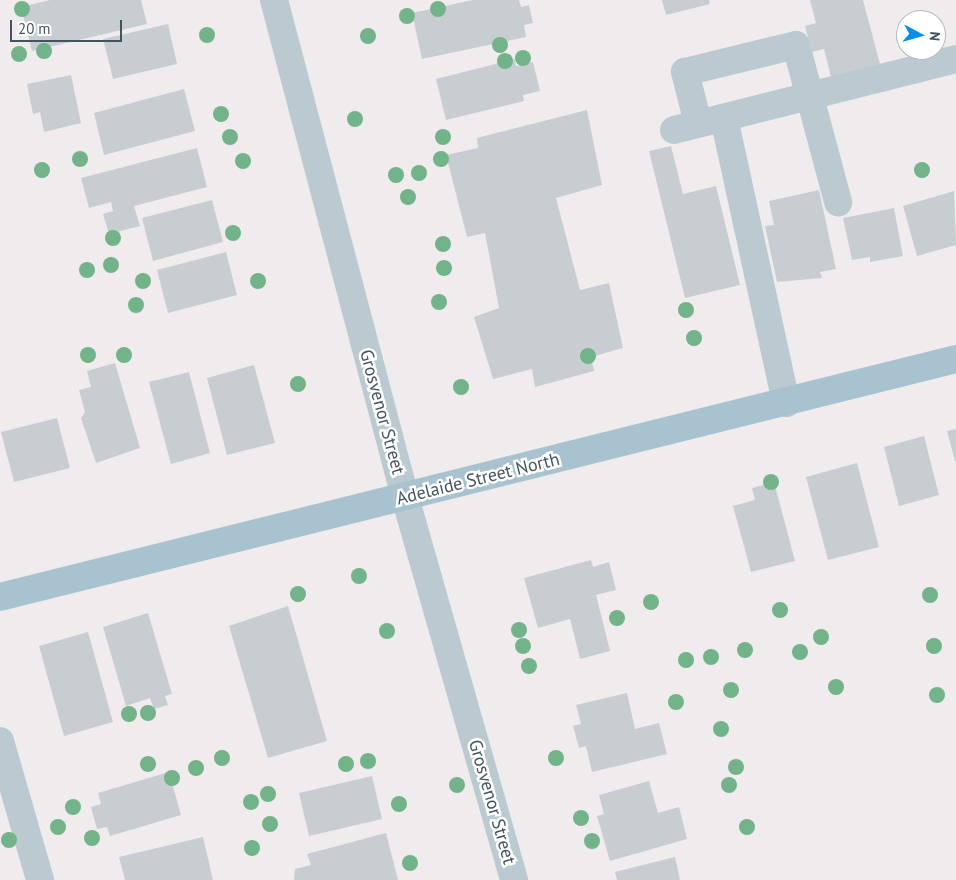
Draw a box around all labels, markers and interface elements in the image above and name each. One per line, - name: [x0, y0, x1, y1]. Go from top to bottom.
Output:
- scale bar: [12, 10, 125, 42]
- north arrow: [896, 10, 946, 60]
- text: 20 m: [18, 19, 51, 38]
- text: N: [925, 31, 944, 42]
- street label: Grosvenor Street: [355, 347, 409, 477]
- street label: Adelaide Street North: [394, 448, 562, 510]
- street label: Grosvenor Street: [464, 737, 520, 867]

